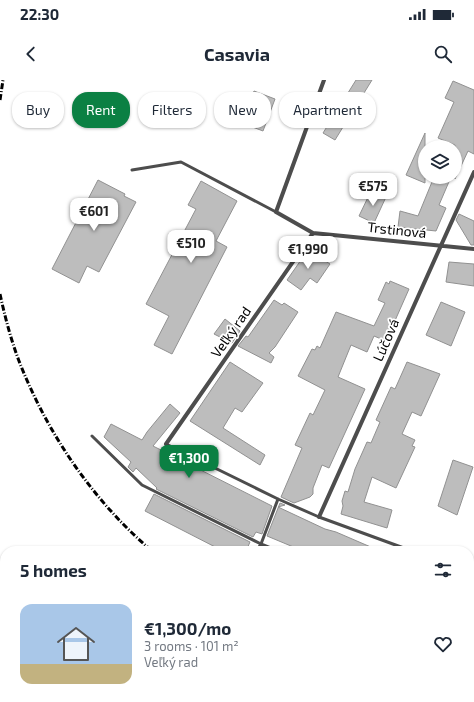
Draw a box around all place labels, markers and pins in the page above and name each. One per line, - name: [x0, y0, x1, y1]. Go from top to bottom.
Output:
- pin: €575: [349, 173, 397, 207]
- pin: €601: [70, 198, 118, 232]
- pin: €510: [167, 230, 215, 264]
- pin: €1,990: [275, 236, 341, 270]
- pin: €1,300: [156, 445, 222, 479]

